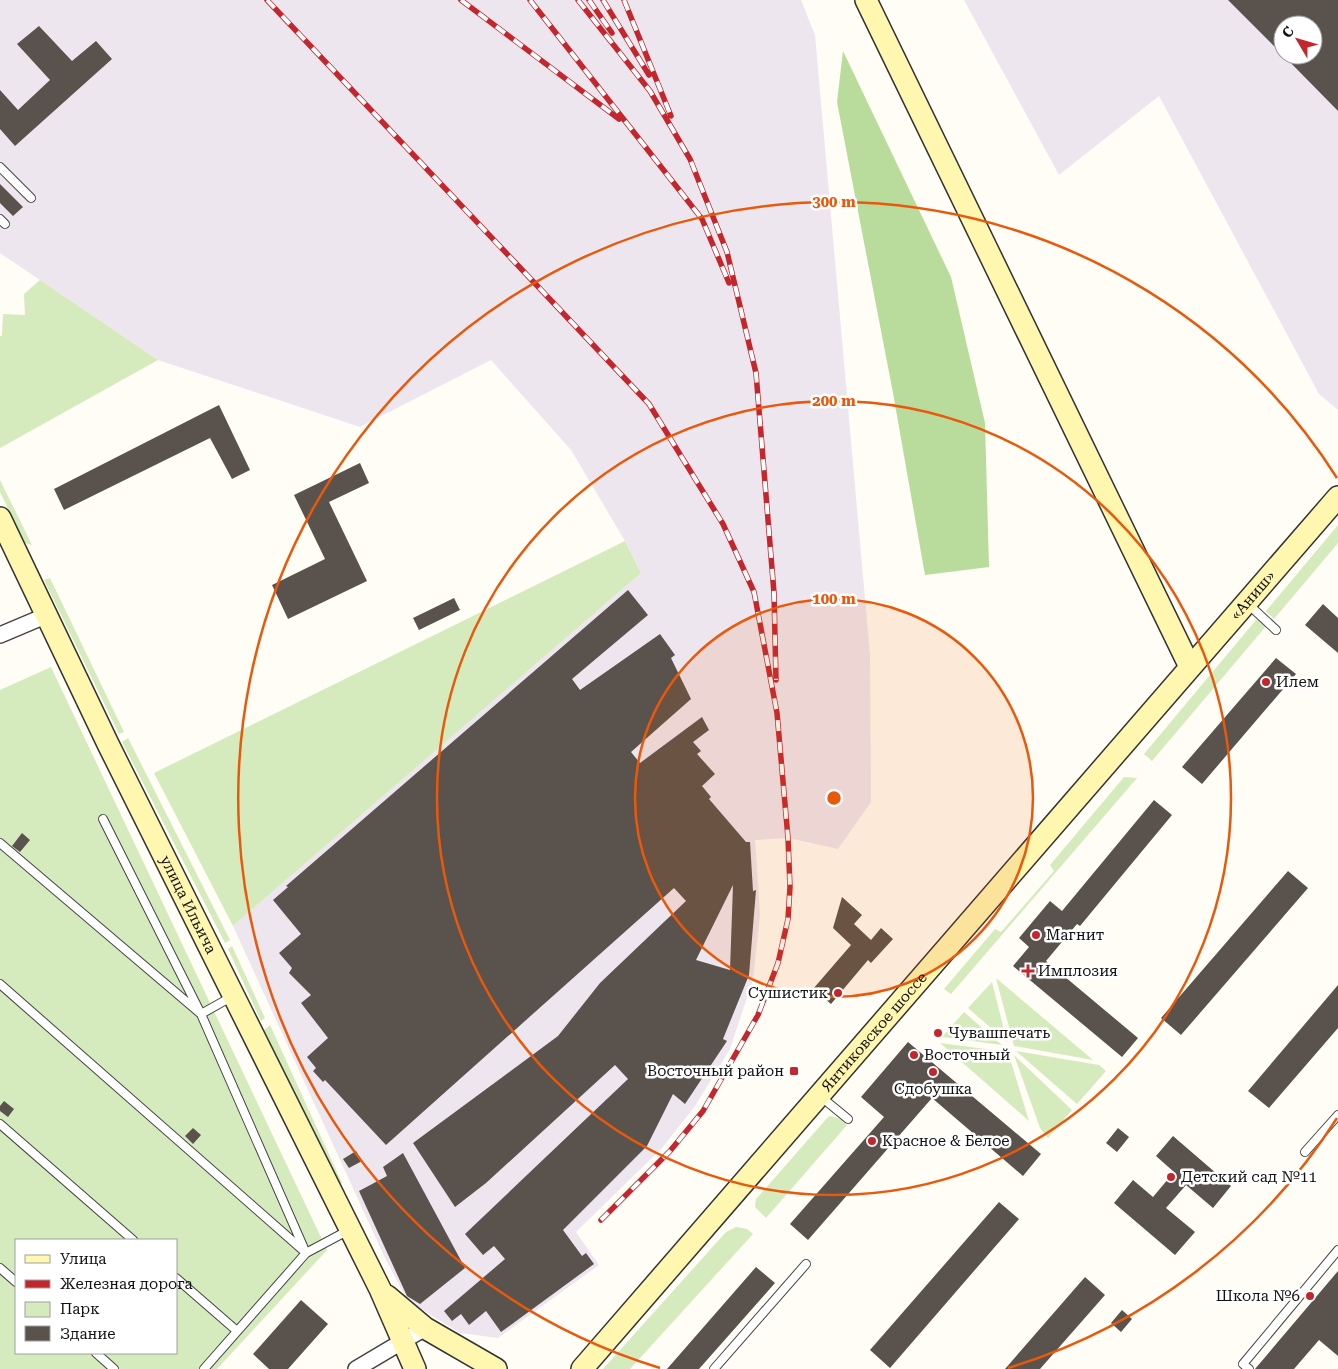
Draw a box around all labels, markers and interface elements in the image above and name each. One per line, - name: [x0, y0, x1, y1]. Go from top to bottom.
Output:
- north arrow: [1273, 15, 1323, 65]
- text: С: [1278, 23, 1297, 41]
- text: 300 m: [812, 193, 856, 211]
- text: 200 m: [812, 392, 856, 410]
- street label: «Аниш»: [1227, 567, 1279, 623]
- text: 100 m: [812, 590, 856, 608]
- place label: Илем: [1276, 673, 1319, 691]
- marker: Илем: [1260, 676, 1272, 688]
- centre of rings: [825, 789, 843, 807]
- street label: улица Ильича: [156, 853, 220, 957]
- place label: Магнит: [1046, 926, 1104, 944]
- marker: Магнит: [1030, 929, 1042, 941]
- place label: Имплозия: [1038, 962, 1118, 980]
- marker: Имплозия: [1022, 965, 1034, 977]
- street label: Янтиковское шоссе: [817, 969, 931, 1095]
- place label: Сушистик: [748, 984, 828, 1002]
- marker: Сушистик: [832, 987, 844, 999]
- place label: Чувашпечать: [948, 1024, 1050, 1042]
- marker: Чувашпечать: [932, 1027, 944, 1039]
- place label: Восточный: [924, 1046, 1010, 1064]
- marker: Восточный: [908, 1049, 920, 1061]
- place label: Восточный район: [647, 1062, 784, 1080]
- marker: Восточный район: [788, 1065, 800, 1077]
- marker: Сдобушка: [927, 1066, 939, 1078]
- place label: Сдобушка: [894, 1080, 972, 1098]
- place label: Красное & Белое: [882, 1132, 1010, 1150]
- marker: Красное & Белое: [866, 1135, 878, 1147]
- place label: Детский сад №11: [1181, 1168, 1317, 1186]
- marker: Детский сад №11: [1165, 1171, 1177, 1183]
- legend: [15, 1239, 178, 1354]
- text: Улица: [60, 1250, 106, 1268]
- text: Железная дорога: [60, 1275, 193, 1293]
- place label: Школа №6: [1216, 1287, 1300, 1305]
- marker: Школа №6: [1304, 1290, 1316, 1302]
- text: Парк: [60, 1300, 100, 1318]
- text: Здание: [60, 1325, 116, 1343]

